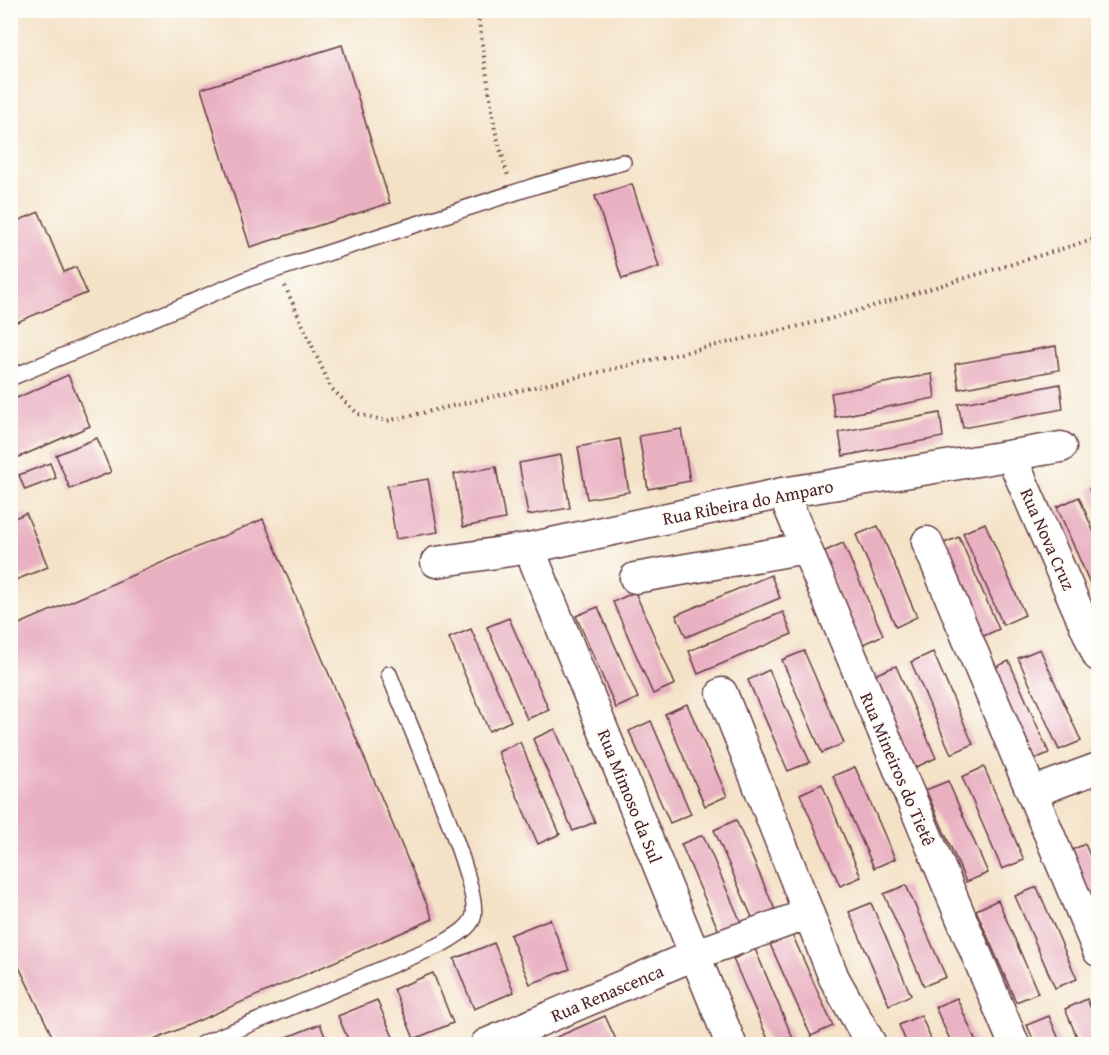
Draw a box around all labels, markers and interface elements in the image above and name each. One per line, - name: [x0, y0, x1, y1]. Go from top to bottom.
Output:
- street label: Rua Ribeira do Amparo: [660, 472, 836, 532]
- street label: Rua Nova Cruz: [1013, 484, 1083, 594]
- street label: Rua Mineiros do Tietê: [853, 688, 943, 850]
- street label: Rua Mimoso da Sul: [591, 725, 669, 867]
- street label: Rua Renascenca: [546, 957, 668, 1029]

